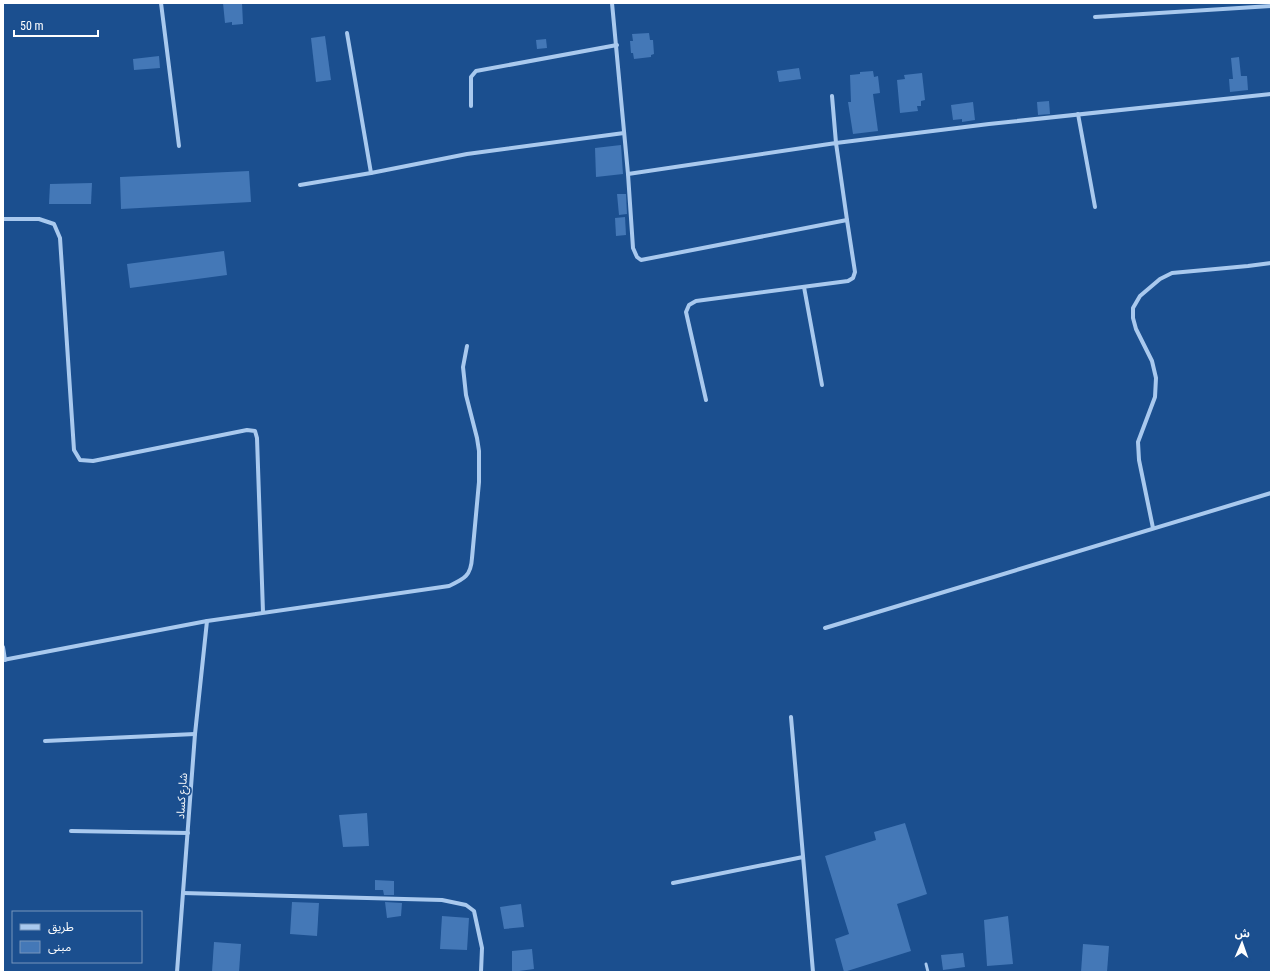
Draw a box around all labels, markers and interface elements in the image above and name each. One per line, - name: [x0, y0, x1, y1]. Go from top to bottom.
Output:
- scale bar: [14, 12, 98, 38]
- text: 50 m: [20, 19, 44, 33]
- street label: شارع كساد: [174, 772, 191, 820]
- legend: [12, 911, 142, 963]
- text: طريق: [48, 920, 74, 935]
- north arrow: [1222, 923, 1262, 963]
- text: ش: [1235, 927, 1250, 940]
- text: مبنى: [48, 940, 71, 954]

